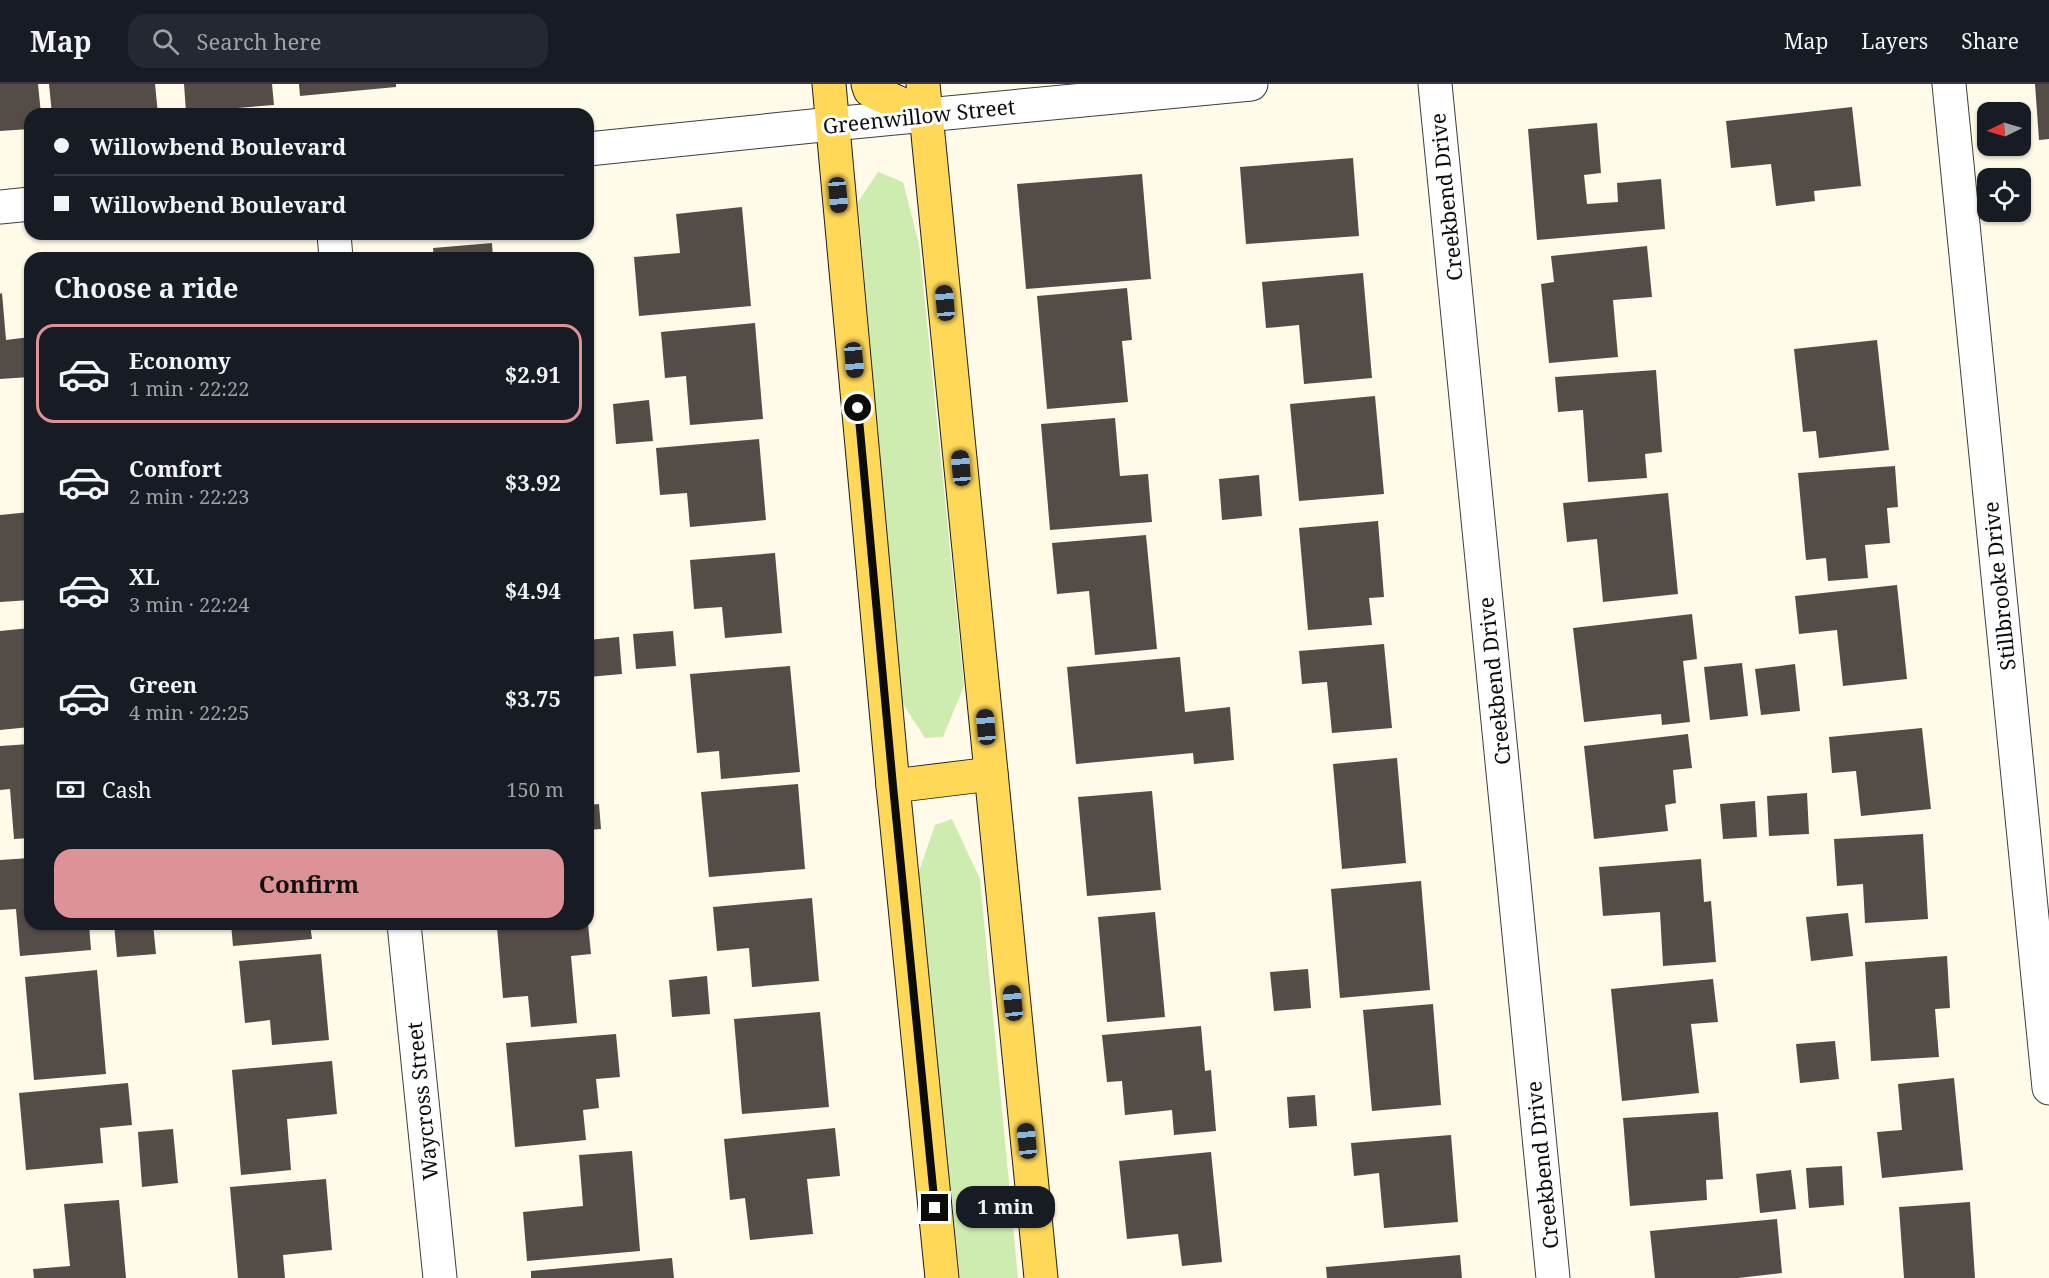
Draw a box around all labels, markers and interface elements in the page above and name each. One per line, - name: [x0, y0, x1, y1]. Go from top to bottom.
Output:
- search box: [128, 14, 548, 68]
- text: Map: [30, 22, 92, 60]
- icon: search: [149, 25, 182, 58]
- text: Search here: [197, 26, 321, 56]
- text: Map: [1784, 27, 1828, 55]
- text: Layers: [1861, 27, 1928, 55]
- text: Share: [1961, 27, 2019, 55]
- street label: Greenwillow Street: [822, 92, 1016, 140]
- north arrow: [1977, 102, 2031, 156]
- map controls: [1977, 102, 2031, 222]
- street label: Creekbend Drive: [1423, 112, 1469, 282]
- text: Willowbend Boulevard: [90, 131, 346, 161]
- button: locate: [1977, 168, 2031, 222]
- car: [827, 176, 849, 214]
- text: Willowbend Boulevard: [90, 189, 346, 219]
- text: Choose a ride: [54, 269, 239, 306]
- car: [934, 284, 956, 322]
- car: [843, 341, 865, 379]
- text: Economy: [129, 345, 231, 375]
- icon: car: [57, 347, 111, 401]
- text: $2.91: [505, 359, 561, 389]
- text: 1 min · 22:22: [129, 375, 249, 402]
- route start: [844, 394, 871, 421]
- car: [950, 449, 972, 487]
- text: Comfort: [129, 453, 222, 483]
- icon: car: [57, 455, 111, 509]
- text: $3.92: [505, 467, 561, 497]
- text: 2 min · 22:23: [129, 483, 249, 510]
- street label: Stillbrooke Drive: [1976, 500, 2022, 672]
- text: XL: [129, 561, 160, 591]
- icon: car: [57, 563, 111, 617]
- text: $4.94: [505, 575, 561, 605]
- text: 3 min · 22:24: [129, 591, 249, 618]
- street label: Creekbend Drive: [1471, 596, 1517, 766]
- text: Green: [129, 669, 197, 699]
- icon: car: [57, 671, 111, 725]
- text: $3.75: [505, 683, 561, 713]
- text: 4 min · 22:25: [129, 699, 249, 726]
- car: [975, 708, 997, 746]
- icon: cash: [54, 773, 87, 806]
- text: Cash: [102, 774, 152, 804]
- text: 150 m: [506, 776, 564, 803]
- button: Confirm: [54, 849, 564, 918]
- car: [1002, 984, 1024, 1022]
- street label: Waycross Street: [400, 1020, 444, 1182]
- street label: Creekbend Drive: [1519, 1080, 1565, 1250]
- car: [1016, 1122, 1038, 1160]
- callout: 1 min: [956, 1187, 1055, 1229]
- text: 1 min: [977, 1193, 1034, 1220]
- route end: [921, 1194, 948, 1221]

